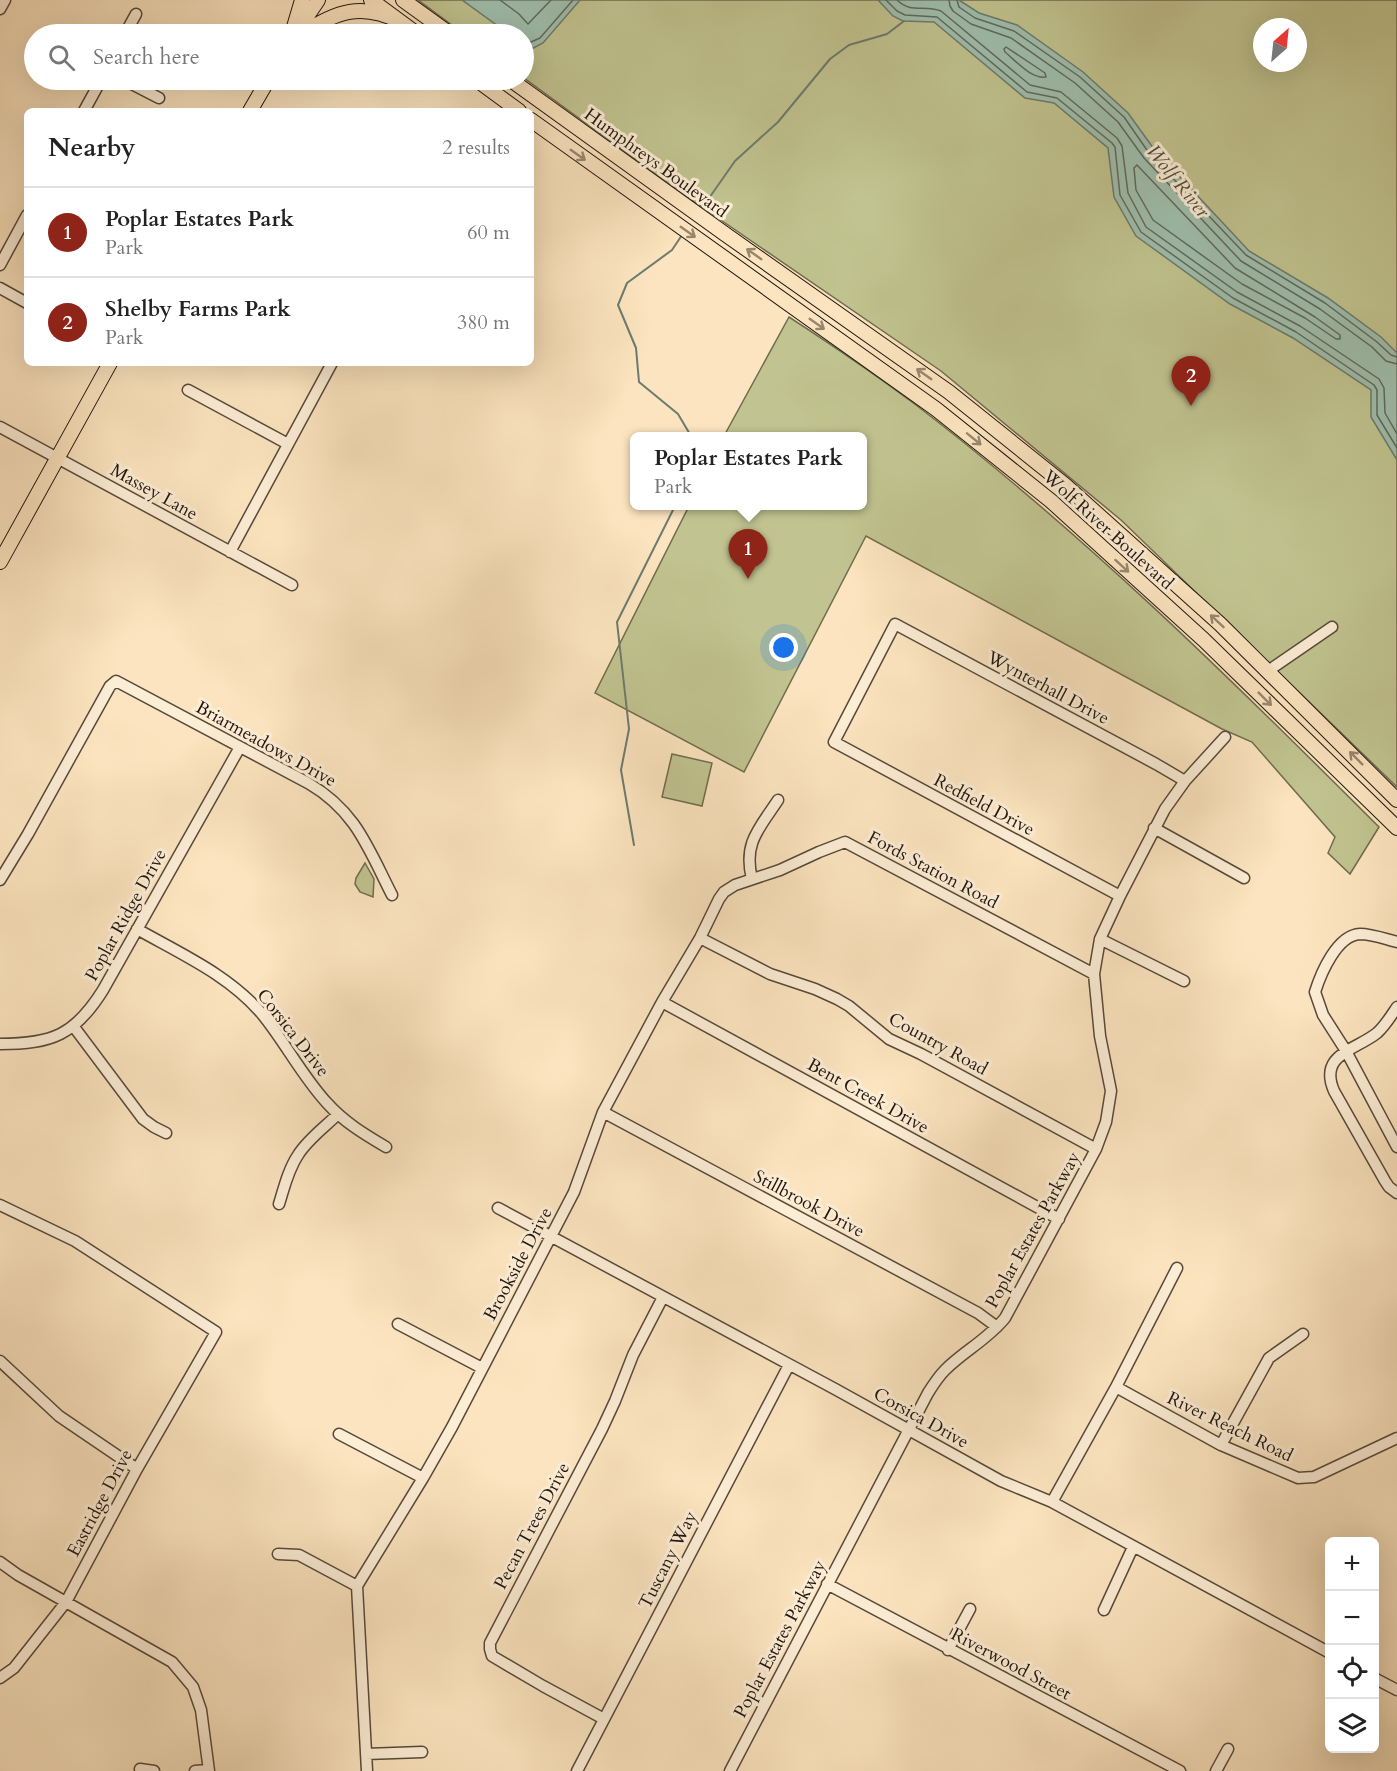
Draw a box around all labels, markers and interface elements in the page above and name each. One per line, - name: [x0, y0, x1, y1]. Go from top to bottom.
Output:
- north arrow: [1253, 18, 1307, 72]
- search box: [24, 24, 534, 90]
- icon: search: [45, 41, 78, 74]
- text: Search here: [93, 42, 200, 72]
- street label: Humphreys Boulevard: [579, 102, 733, 224]
- text: Nearby: [48, 130, 136, 165]
- text: 2 results: [442, 134, 510, 161]
- water label: Wolf River: [1140, 139, 1217, 224]
- one-way arrow: [570, 148, 586, 161]
- text: Poplar Estates Park: [105, 204, 294, 234]
- text: 1: [62, 219, 73, 246]
- text: 60 m: [467, 219, 510, 246]
- one-way arrow: [679, 226, 695, 238]
- text: Park: [105, 234, 143, 261]
- one-way arrow: [746, 248, 762, 260]
- text: Shelby Farms Park: [105, 294, 291, 324]
- text: 2: [62, 309, 73, 336]
- text: 380 m: [457, 309, 510, 336]
- one-way arrow: [808, 318, 824, 330]
- text: Park: [105, 324, 143, 351]
- pin: 2: [1172, 356, 1210, 406]
- one-way arrow: [916, 368, 932, 380]
- popup: [630, 432, 867, 510]
- one-way arrow: [966, 433, 982, 446]
- text: Poplar Estates Park: [654, 443, 843, 473]
- street label: Massey Lane: [106, 458, 202, 526]
- street label: Wolf River Boulevard: [1036, 464, 1179, 596]
- text: Park: [654, 473, 692, 500]
- pin: 1: [728, 530, 768, 579]
- one-way arrow: [1114, 559, 1129, 573]
- one-way arrow: [1210, 614, 1225, 628]
- your location: [769, 633, 798, 662]
- street label: Wynterhall Drive: [982, 645, 1114, 731]
- one-way arrow: [1257, 692, 1272, 707]
- street label: Briarmeadows Drive: [191, 695, 341, 793]
- one-way arrow: [1348, 751, 1363, 766]
- street label: Redfield Drive: [929, 768, 1039, 842]
- street label: Fords Station Road: [863, 825, 1003, 915]
- street label: Poplar Ridge Drive: [79, 844, 173, 986]
- street label: Corsica Drive: [251, 984, 335, 1082]
- street label: Country Road: [884, 1006, 992, 1082]
- street label: Bent Creek Drive: [803, 1052, 933, 1140]
- street label: Poplar Estates Parkway: [980, 1147, 1087, 1313]
- street label: Stillbrook Drive: [749, 1164, 869, 1244]
- street label: Brookside Drive: [478, 1203, 558, 1325]
- street label: Corsica Drive: [869, 1381, 973, 1455]
- street label: River Reach Road: [1163, 1386, 1297, 1468]
- street label: Eastridge Drive: [61, 1445, 139, 1561]
- street label: Pecan Trees Drive: [488, 1458, 576, 1594]
- street label: Tuscany Way: [633, 1506, 704, 1613]
- map controls: [1325, 1537, 1379, 1753]
- button: +: [1325, 1537, 1379, 1591]
- street label: Poplar Estates Parkway: [728, 1555, 832, 1722]
- button: −: [1325, 1591, 1379, 1645]
- street label: Riverwood Street: [946, 1622, 1076, 1706]
- button: locate: [1325, 1645, 1379, 1699]
- button: layers: [1325, 1699, 1379, 1753]

